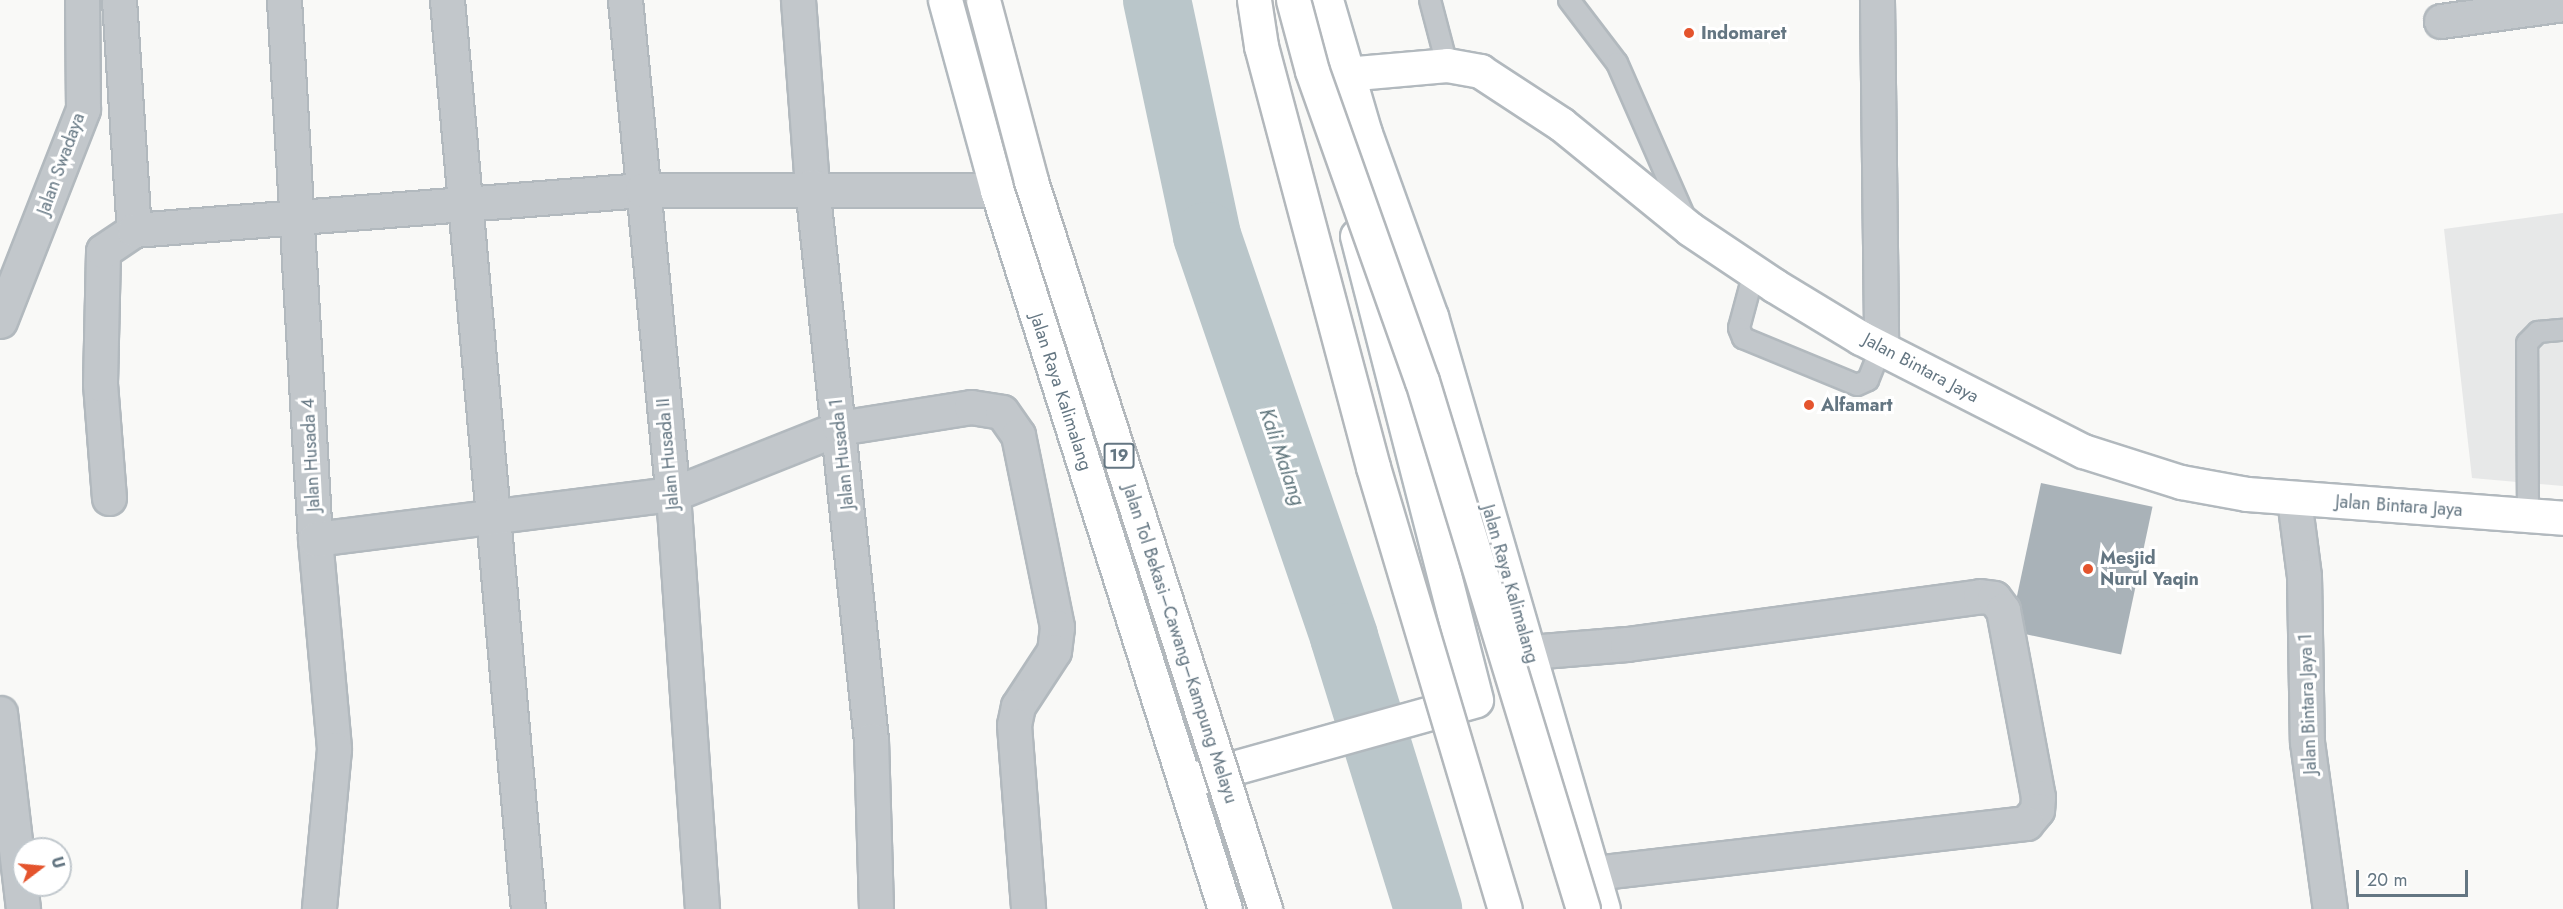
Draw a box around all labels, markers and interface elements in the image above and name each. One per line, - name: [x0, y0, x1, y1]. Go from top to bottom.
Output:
- place label: Indomaret: [1701, 22, 1786, 44]
- marker: Indomaret: [1682, 26, 1696, 40]
- street label: Jalan Swadaya: [33, 110, 89, 218]
- street label: Jalan Raya Kalimalang: [1025, 311, 1097, 473]
- street label: Jalan Bintara Jaya: [1860, 329, 1982, 407]
- place label: Alfamart: [1821, 394, 1893, 416]
- street label: Jalan Husada II: [652, 397, 684, 511]
- street label: Jalan Husada 4: [297, 398, 325, 512]
- street label: Jalan Husada 1: [825, 398, 859, 510]
- marker: Alfamart: [1802, 398, 1816, 412]
- water label: Kali Malang: [1254, 405, 1310, 509]
- road number: 19: [1102, 443, 1136, 469]
- street label: Jalan Tol Bekasi–Cawang–Kampung Melayu: [1118, 482, 1242, 806]
- street label: Jalan Bintara Jaya: [2335, 491, 2463, 521]
- street label: Jalan Raya Kalimalang: [1477, 502, 1543, 666]
- place label: Mesjid Nurul Yaqin: [2100, 548, 2199, 590]
- marker: Mesjid Nurul Yaqin: [2081, 562, 2095, 576]
- street label: Jalan Bintara Jaya 1: [2295, 633, 2321, 775]
- north arrow: [12, 837, 72, 897]
- text: U: [45, 854, 70, 871]
- scale bar: [2359, 858, 2472, 896]
- text: 20 m: [2367, 867, 2407, 893]

